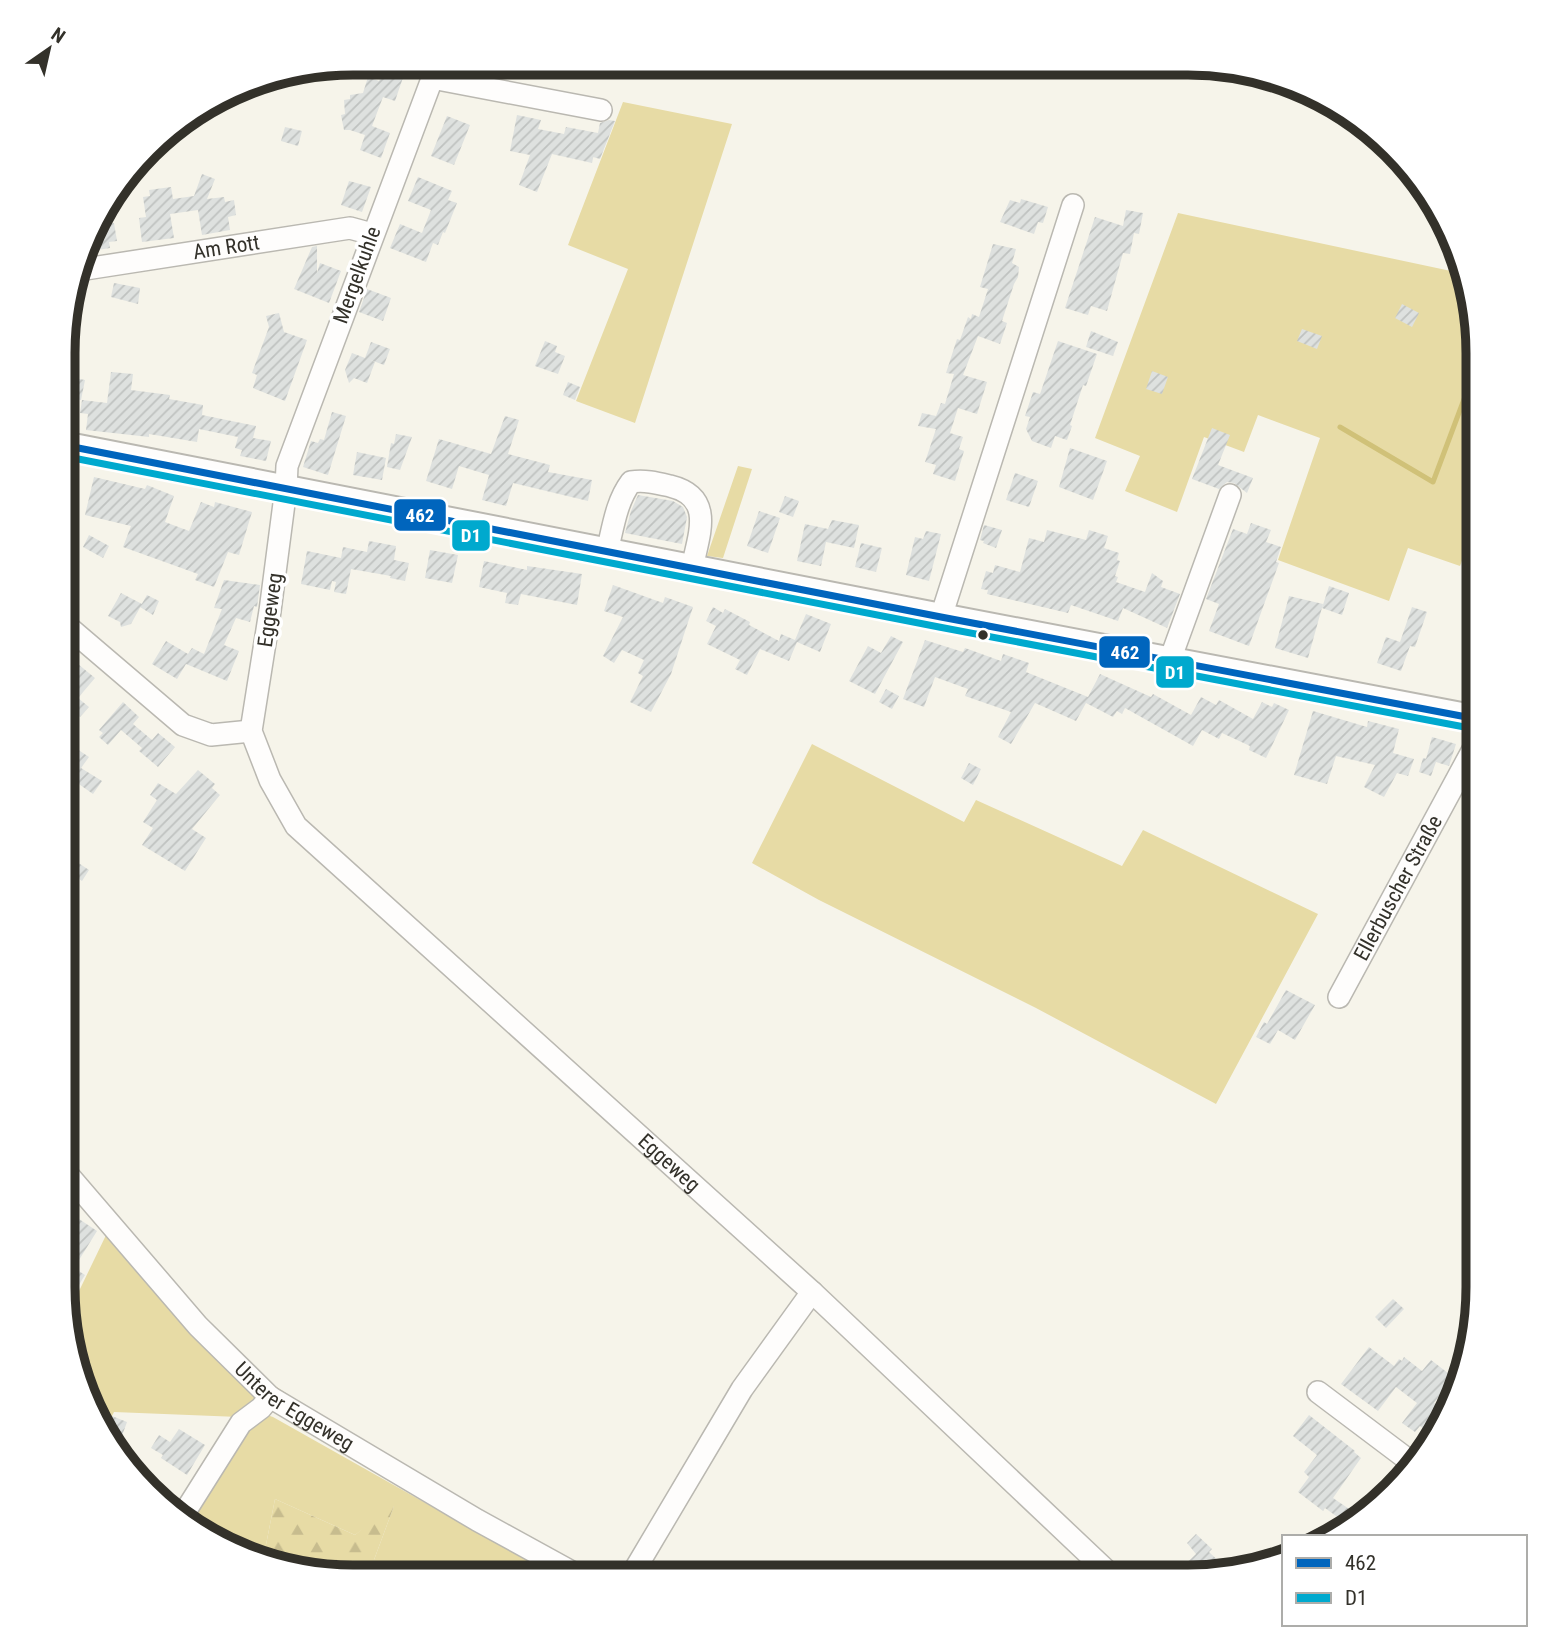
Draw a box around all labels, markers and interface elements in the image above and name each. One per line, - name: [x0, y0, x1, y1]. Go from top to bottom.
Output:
- north arrow: [14, 14, 84, 84]
- text: N: [47, 23, 69, 48]
- street label: Mergelkuhle: [328, 223, 386, 327]
- street label: Am Rott: [191, 230, 261, 264]
- line badge: 462: [393, 498, 447, 532]
- text: 462: [406, 504, 434, 527]
- line badge: D1: [451, 519, 491, 552]
- text: D1: [461, 524, 481, 547]
- street label: Eggeweg: [253, 571, 287, 649]
- unlabelled marker: [976, 628, 990, 642]
- line badge: 462: [1098, 635, 1151, 669]
- text: 462: [1111, 641, 1139, 664]
- line badge: D1: [1155, 655, 1195, 689]
- text: D1: [1165, 661, 1185, 684]
- street label: Ellerbuscher Straße: [1349, 811, 1447, 965]
- street label: Eggeweg: [633, 1129, 705, 1197]
- street label: Unterer Eggeweg: [230, 1357, 358, 1456]
- legend: [1282, 1535, 1527, 1626]
- text: 462: [1345, 1551, 1376, 1575]
- text: D1: [1345, 1586, 1367, 1610]

